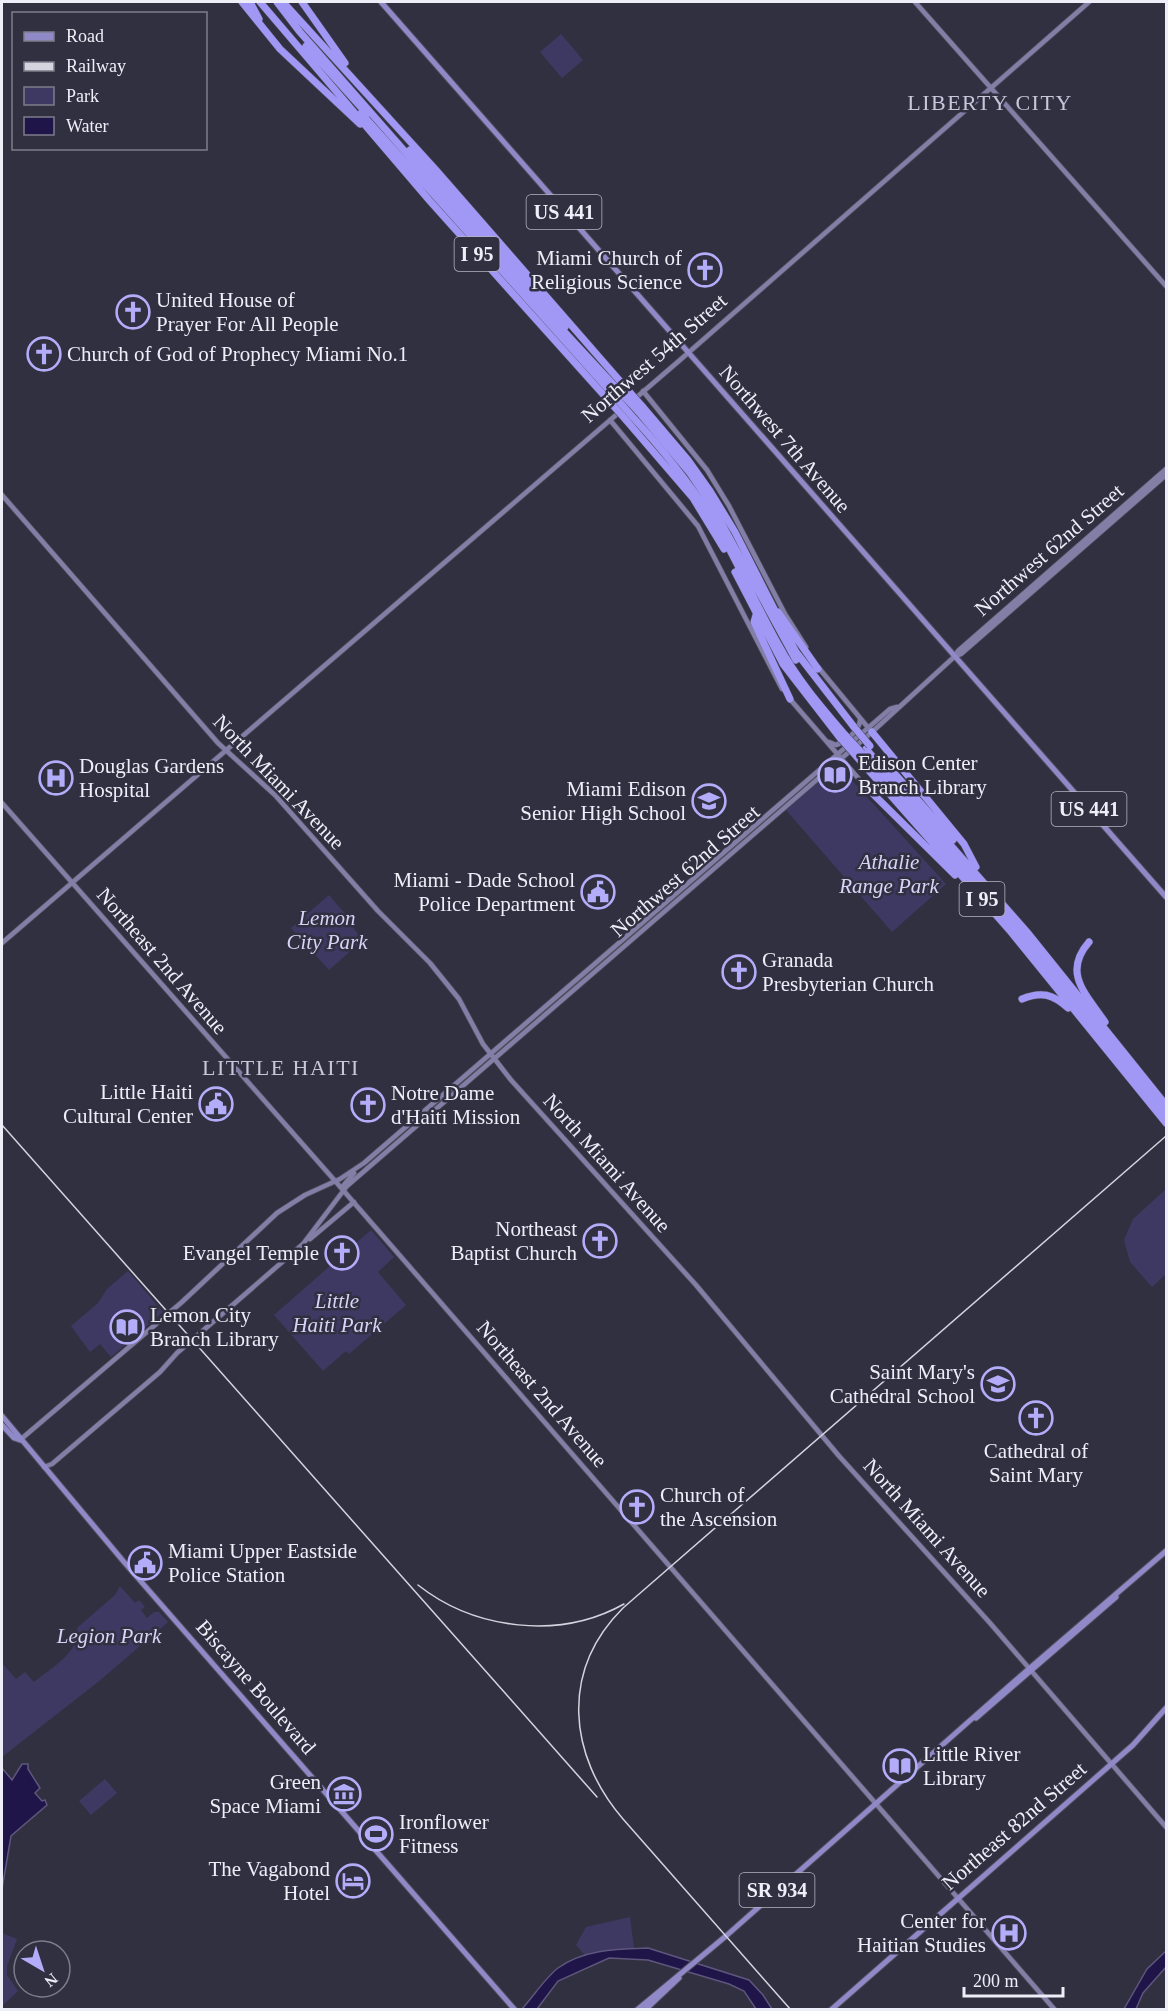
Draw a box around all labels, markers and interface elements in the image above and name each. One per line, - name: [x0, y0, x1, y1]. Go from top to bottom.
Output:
- legend: [12, 12, 207, 150]
- text: Road: [66, 26, 104, 46]
- text: Railway: [66, 56, 126, 76]
- text: Park: [66, 86, 99, 106]
- district label: LIBERTY CITY: [907, 90, 1073, 115]
- text: Water: [66, 116, 109, 136]
- road number: US 441: [526, 195, 602, 229]
- road number: I 95: [454, 237, 500, 271]
- place label: Miami Church of Religious Science: [531, 246, 682, 294]
- church icon: Miami Church of Religious Science: [687, 252, 723, 288]
- place label: United House of Prayer For All People: [156, 288, 339, 336]
- street label: Northwest 54th Street: [577, 288, 732, 428]
- church icon: United House of Prayer For All People: [115, 294, 151, 330]
- church icon: Church of God of Prophecy Miami No.1: [26, 336, 62, 372]
- place label: Church of God of Prophecy Miami No.1: [67, 342, 408, 366]
- street label: Northwest 7th Avenue: [714, 360, 856, 518]
- street label: Northwest 62nd Street: [970, 479, 1128, 621]
- street label: North Miami Avenue: [209, 710, 349, 854]
- place label: Edison Center Branch Library: [858, 751, 987, 799]
- place label: Douglas Gardens Hospital: [79, 754, 224, 802]
- library icon: Edison Center Branch Library: [817, 757, 853, 793]
- hospital icon: Douglas Gardens Hospital: [38, 760, 74, 796]
- place label: Miami Edison Senior High School: [520, 777, 686, 825]
- school or university icon: Miami Edison Senior High School: [691, 783, 727, 819]
- road number: US 441: [1052, 792, 1126, 826]
- street label: Northwest 62nd Street: [606, 800, 764, 942]
- park label: Athalie Range Park: [838, 850, 940, 898]
- place label: Miami - Dade School Police Department: [394, 868, 575, 916]
- public building icon: Miami - Dade School Police Department: [580, 874, 616, 910]
- road number: I 95: [960, 882, 1004, 916]
- street label: Northeast 2nd Avenue: [92, 883, 232, 1039]
- park label: Lemon City Park: [286, 906, 368, 954]
- place label: Granada Presbyterian Church: [762, 948, 935, 996]
- church icon: Granada Presbyterian Church: [721, 954, 757, 990]
- district label: LITTLE HAITI: [202, 1055, 360, 1080]
- place label: Little Haiti Cultural Center: [63, 1080, 193, 1128]
- place label: Notre Dame d'Haiti Mission: [391, 1081, 521, 1129]
- public building icon: Little Haiti Cultural Center: [198, 1086, 234, 1122]
- church icon: Notre Dame d'Haiti Mission: [350, 1087, 386, 1123]
- street label: North Miami Avenue: [538, 1089, 676, 1237]
- place label: Northeast Baptist Church: [450, 1217, 577, 1265]
- church icon: Northeast Baptist Church: [582, 1223, 618, 1259]
- church icon: Evangel Temple: [324, 1235, 360, 1271]
- place label: Evangel Temple: [183, 1241, 319, 1265]
- park label: Little Haiti Park: [291, 1289, 382, 1337]
- place label: Lemon City Branch Library: [150, 1303, 279, 1351]
- library icon: Lemon City Branch Library: [109, 1309, 145, 1345]
- street label: Northeast 2nd Avenue: [472, 1316, 612, 1472]
- place label: Saint Mary's Cathedral School: [830, 1360, 975, 1408]
- school or university icon: Saint Mary's Cathedral School: [980, 1366, 1016, 1402]
- church icon: Cathedral of Saint Mary: [1018, 1400, 1054, 1436]
- place label: Cathedral of Saint Mary: [984, 1439, 1088, 1487]
- street label: North Miami Avenue: [858, 1454, 996, 1602]
- place label: Church of the Ascension: [660, 1483, 778, 1531]
- church icon: Church of the Ascension: [619, 1489, 655, 1525]
- place label: Miami Upper Eastside Police Station: [168, 1539, 357, 1587]
- public building icon: Miami Upper Eastside Police Station: [127, 1545, 163, 1581]
- street label: Biscayne Boulevard: [191, 1615, 321, 1759]
- park label: Legion Park: [56, 1624, 162, 1648]
- place label: Little River Library: [923, 1742, 1020, 1790]
- library icon: Little River Library: [882, 1748, 918, 1784]
- street label: Northeast 82nd Street: [937, 1757, 1091, 1895]
- place label: Green Space Miami: [210, 1770, 321, 1818]
- museum icon: Green Space Miami: [326, 1776, 362, 1812]
- place label: Ironflower Fitness: [399, 1810, 489, 1858]
- sports icon: Ironflower Fitness: [358, 1816, 394, 1852]
- place label: The Vagabond Hotel: [209, 1857, 330, 1905]
- hotel icon: The Vagabond Hotel: [335, 1863, 371, 1899]
- road number: SR 934: [740, 1873, 814, 1907]
- place label: Center for Haitian Studies: [857, 1909, 986, 1957]
- hospital icon: Center for Haitian Studies: [991, 1915, 1027, 1951]
- north arrow: [12, 1939, 72, 1999]
- scale bar: [964, 1960, 1063, 1998]
- text: N: [41, 1970, 61, 1991]
- text: 200 m: [973, 1971, 1019, 1991]

